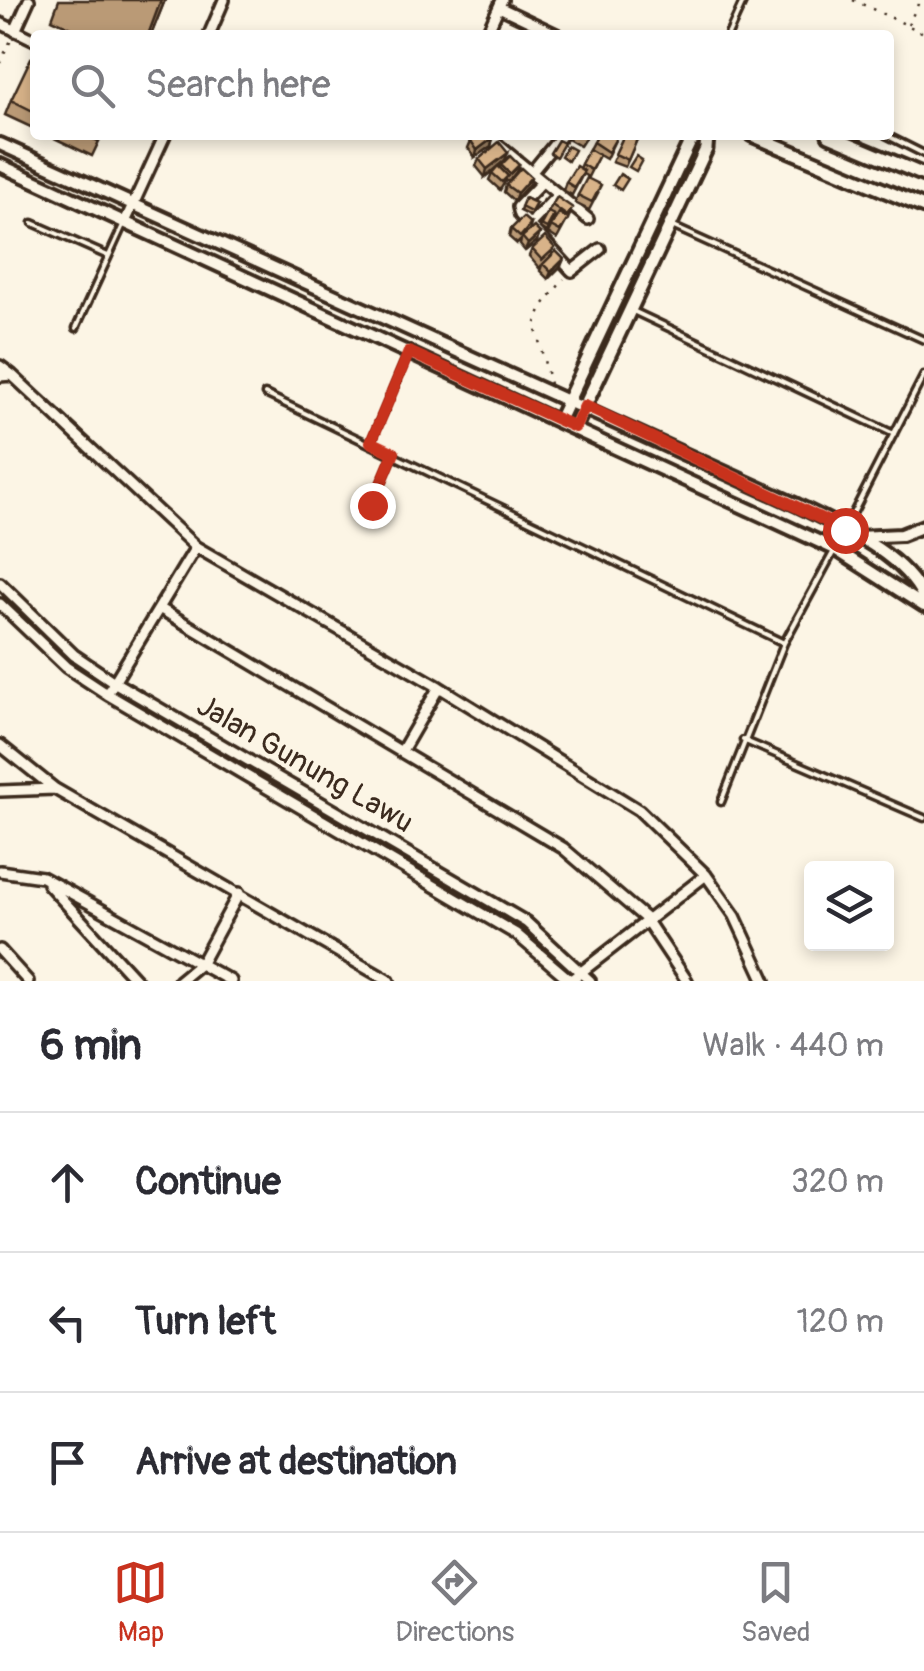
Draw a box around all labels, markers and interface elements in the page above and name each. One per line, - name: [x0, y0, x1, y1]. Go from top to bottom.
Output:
- search box: [30, 30, 894, 140]
- icon: search: [65, 58, 120, 113]
- text: Search here: [145, 61, 331, 109]
- route end: [350, 483, 396, 529]
- route start: [823, 508, 869, 554]
- street label: Jalan Gunung Lawu: [190, 687, 420, 841]
- map controls: [804, 861, 894, 951]
- button: layers: [804, 861, 894, 951]
- text: 6 min: [40, 1020, 142, 1072]
- text: Walk · 440 m: [702, 1026, 884, 1066]
- icon: ahead: [40, 1155, 95, 1210]
- text: Continue: [135, 1158, 281, 1206]
- text: 320 m: [791, 1162, 884, 1202]
- icon: left: [40, 1295, 95, 1350]
- text: Turn left: [135, 1298, 276, 1346]
- text: 120 m: [796, 1302, 884, 1342]
- icon: arrive: [40, 1435, 95, 1490]
- text: Arrive at destination: [135, 1438, 457, 1486]
- tab: Map: [113, 1555, 168, 1650]
- tab: Directions: [395, 1555, 514, 1650]
- tab: Saved: [741, 1555, 811, 1650]

